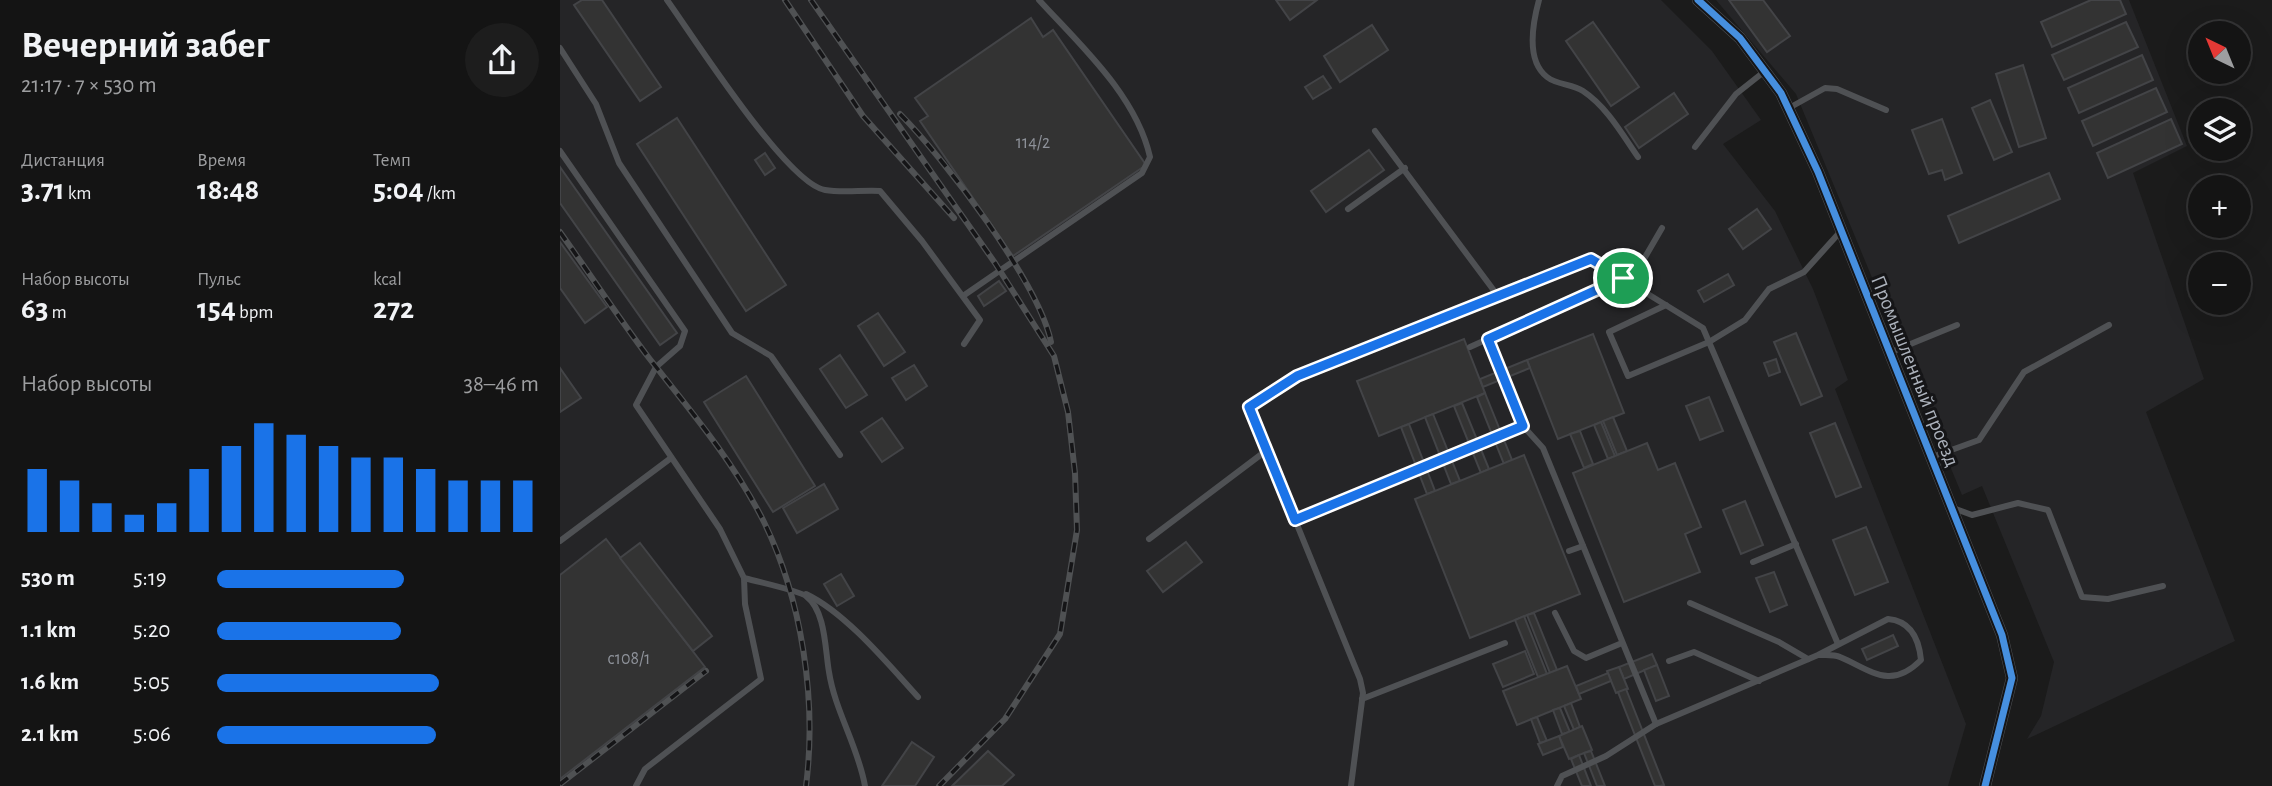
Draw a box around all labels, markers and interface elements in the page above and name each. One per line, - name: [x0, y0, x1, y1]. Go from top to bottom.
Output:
- north arrow: [2188, 21, 2250, 84]
- map controls: [2188, 21, 2251, 315]
- button: share: [465, 23, 539, 97]
- text: Вечерний забег: [21, 27, 270, 65]
- text: 21:17 · 7 × 530 m: [21, 74, 157, 97]
- button: layers: [2188, 98, 2251, 161]
- house number: 114/2: [1016, 134, 1050, 152]
- text: Дистанция: [21, 151, 105, 170]
- text: Время: [197, 151, 246, 170]
- text: Темп: [373, 151, 411, 170]
- text: 3.71: [21, 175, 65, 205]
- text: 18:48: [197, 175, 259, 205]
- text: 5:04: [373, 175, 424, 205]
- button: +: [2188, 175, 2251, 238]
- text: km: [65, 184, 92, 203]
- text: /km: [424, 184, 456, 203]
- pin: [1593, 248, 1653, 308]
- button: −: [2188, 252, 2251, 315]
- icon: arrive: [1604, 259, 1642, 297]
- text: Набор высоты: [21, 270, 130, 289]
- text: Пульс: [197, 270, 241, 289]
- text: kcal: [373, 270, 402, 289]
- street label: Промышленный проезд: [1867, 272, 1963, 470]
- text: 63: [21, 294, 48, 324]
- text: 154: [197, 294, 236, 324]
- text: 272: [373, 294, 414, 324]
- text: m: [48, 303, 67, 322]
- text: bpm: [236, 303, 273, 322]
- text: Набор высоты: [21, 373, 153, 396]
- text: 38–46 m: [464, 373, 539, 396]
- text: 530 m: [21, 567, 75, 590]
- text: 5:19: [133, 567, 167, 590]
- text: 1.1 km: [21, 619, 76, 642]
- text: 5:20: [133, 619, 171, 642]
- house number: с108/1: [608, 650, 650, 668]
- text: 1.6 km: [21, 671, 79, 694]
- text: 5:05: [133, 671, 170, 694]
- text: 2.1 km: [21, 723, 79, 746]
- text: 5:06: [133, 723, 171, 746]

